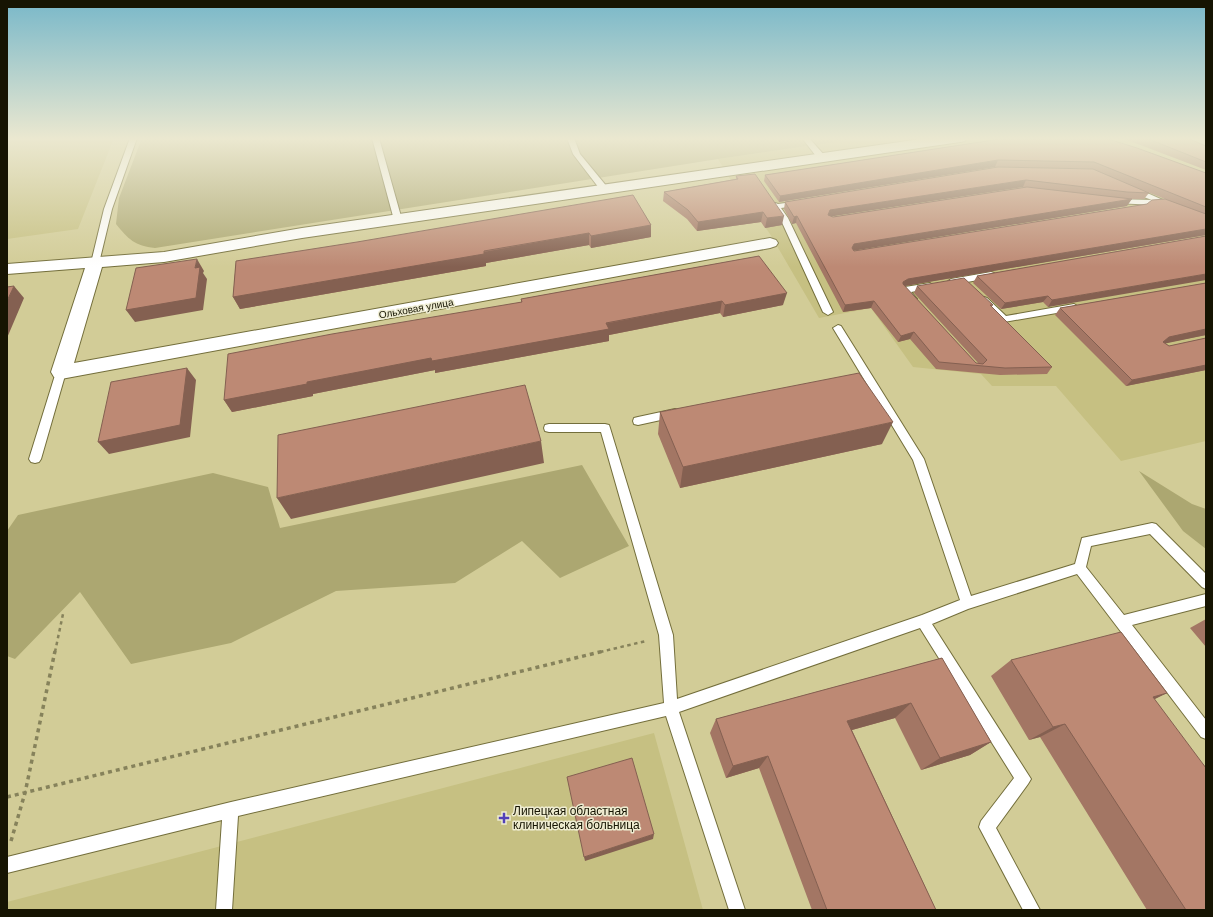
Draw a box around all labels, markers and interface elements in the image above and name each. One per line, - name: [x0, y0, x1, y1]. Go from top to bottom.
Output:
- street label: Ольховая улица: [378, 296, 455, 320]
- place label: Липецкая областная клиническая больница: [513, 804, 640, 832]
- marker: Липецкая областная клиническая больница: [498, 812, 510, 824]

